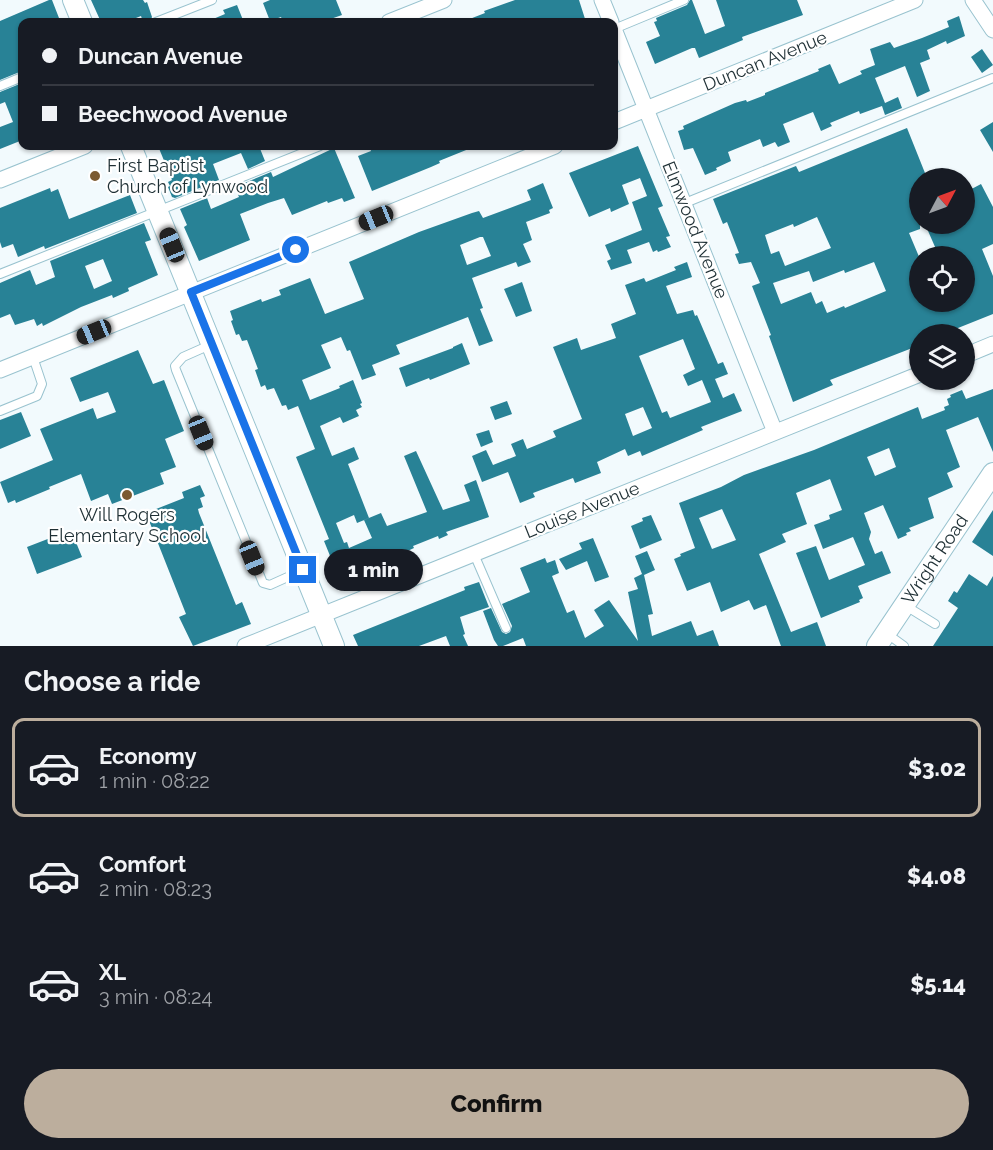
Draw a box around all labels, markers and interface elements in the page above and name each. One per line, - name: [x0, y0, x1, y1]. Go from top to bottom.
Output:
- street label: Duncan Avenue: [700, 26, 830, 95]
- text: Duncan Avenue: [78, 43, 243, 69]
- text: Beechwood Avenue: [78, 101, 287, 127]
- place label: First Baptist Church of Lynwood: [107, 155, 268, 197]
- street label: Elmwood Avenue: [658, 158, 733, 302]
- north arrow: [909, 168, 975, 234]
- map controls: [909, 168, 975, 390]
- marker: First Baptist Church of Lynwood: [88, 169, 102, 183]
- car: [356, 203, 396, 233]
- car: [157, 225, 187, 265]
- route start: [282, 236, 309, 263]
- button: locate: [909, 246, 975, 312]
- car: [74, 317, 114, 347]
- button: layers: [909, 324, 975, 390]
- car: [186, 413, 216, 453]
- street label: Louise Avenue: [521, 477, 643, 542]
- marker: Will Rogers Elementary School: [120, 488, 134, 502]
- place label: Will Rogers Elementary School: [48, 504, 206, 546]
- street label: Wright Road: [897, 510, 972, 608]
- car: [237, 538, 267, 578]
- callout: 1 min: [324, 549, 423, 591]
- route end: [289, 556, 316, 583]
- text: 1 min: [348, 558, 399, 582]
- text: Choose a ride: [24, 666, 200, 697]
- icon: car: [27, 741, 81, 795]
- text: Economy: [99, 743, 197, 769]
- text: $3.02: [908, 755, 966, 781]
- text: 1 min · 08:22: [99, 769, 210, 793]
- icon: car: [27, 849, 81, 903]
- text: Comfort: [99, 851, 186, 877]
- text: $4.08: [907, 863, 966, 889]
- text: 2 min · 08:23: [99, 877, 212, 901]
- icon: car: [27, 957, 81, 1011]
- text: XL: [99, 959, 126, 985]
- text: $5.14: [910, 971, 966, 997]
- text: 3 min · 08:24: [99, 985, 212, 1009]
- button: Confirm: [24, 1069, 969, 1138]

